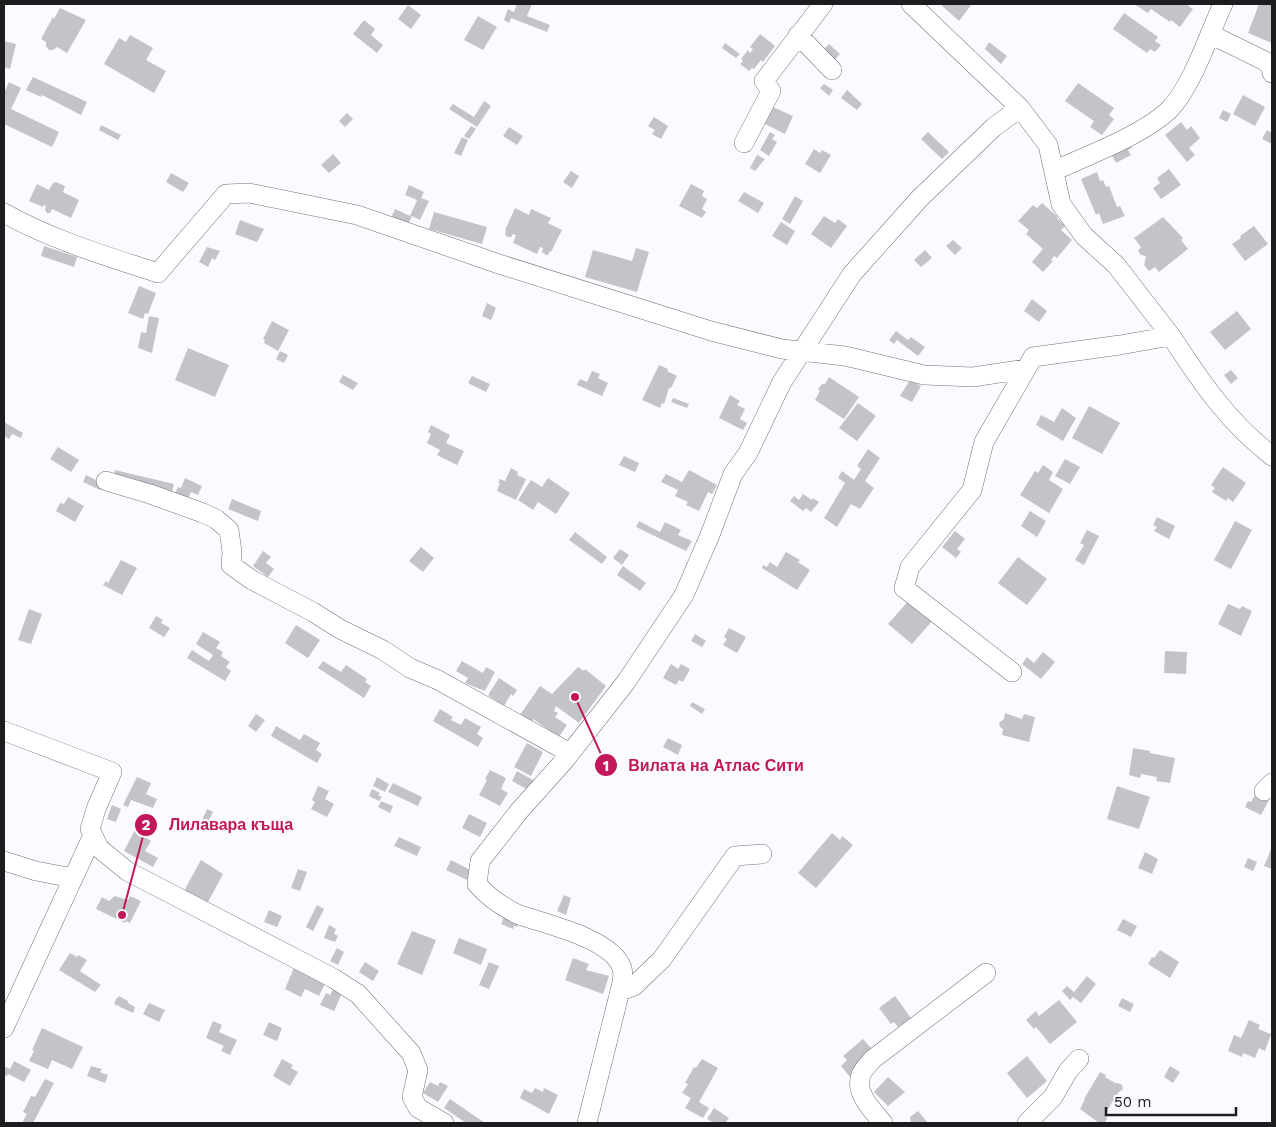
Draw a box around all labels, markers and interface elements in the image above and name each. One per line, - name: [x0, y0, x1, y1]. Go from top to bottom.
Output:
- callout: Вилата на Атлас Сити: [593, 750, 814, 781]
- text: Вилата на Атлас Сити: [628, 756, 804, 775]
- text: 1: [603, 757, 609, 775]
- callout: Лилавара къща: [134, 809, 303, 840]
- text: Лилавара къща: [169, 815, 293, 834]
- text: 2: [142, 816, 151, 834]
- scale bar: [1106, 1084, 1236, 1116]
- text: 50 m: [1114, 1093, 1151, 1111]

